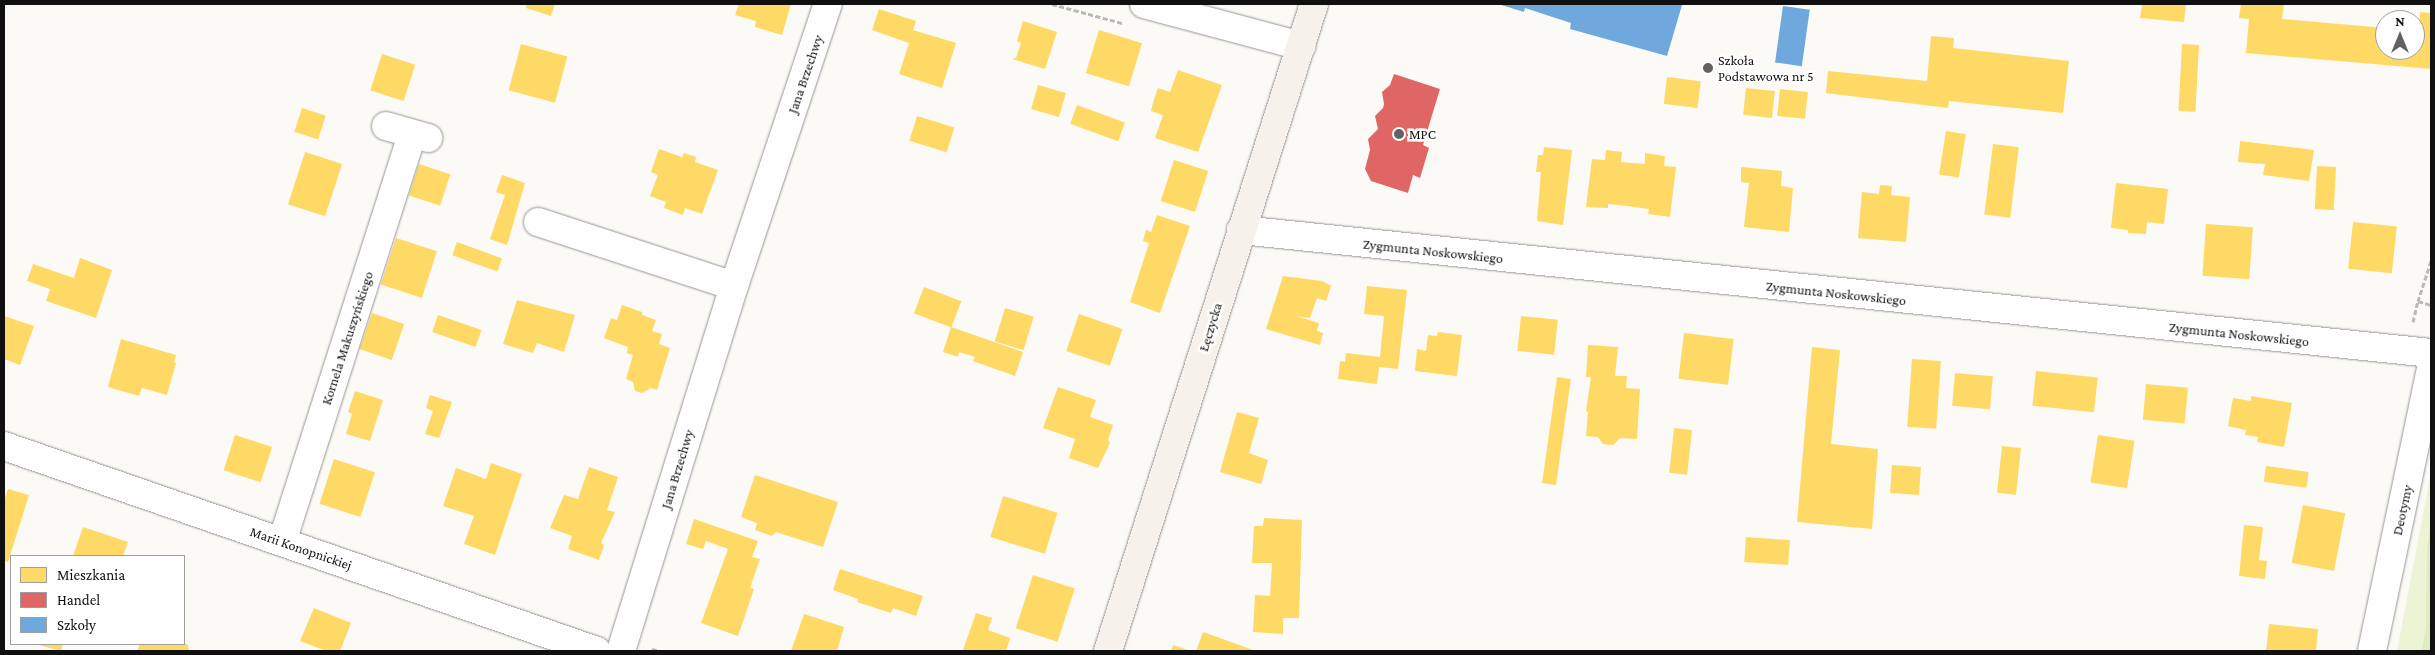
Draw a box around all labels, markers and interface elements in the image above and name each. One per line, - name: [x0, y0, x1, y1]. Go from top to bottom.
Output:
- north arrow: [2375, 10, 2425, 60]
- text: N: [2395, 13, 2405, 29]
- street label: Jana Brzechwy: [784, 32, 826, 116]
- place label: Szkoła Podstawowa nr 5: [1718, 52, 1814, 84]
- marker: Szkoła Podstawowa nr 5: [1702, 62, 1714, 74]
- place label: MPC: [1409, 126, 1436, 142]
- marker: MPC: [1393, 128, 1405, 140]
- street label: Zygmunta Noskowskiego: [1362, 235, 1504, 267]
- street label: Kornela Makuszyńskiego: [317, 269, 377, 407]
- street label: Zygmunta Noskowskiego: [1765, 277, 1907, 309]
- street label: Łęczycka: [1195, 301, 1225, 353]
- street label: Zygmunta Noskowskiego: [2168, 318, 2310, 350]
- street label: Jana Brzechwy: [657, 427, 697, 511]
- street label: Deotymy: [2388, 483, 2416, 537]
- street label: Marii Konopnickiej: [248, 523, 354, 573]
- legend: [10, 555, 185, 645]
- text: Mieszkania: [57, 567, 125, 583]
- text: Handel: [57, 592, 100, 608]
- text: Szkoły: [57, 617, 96, 633]

